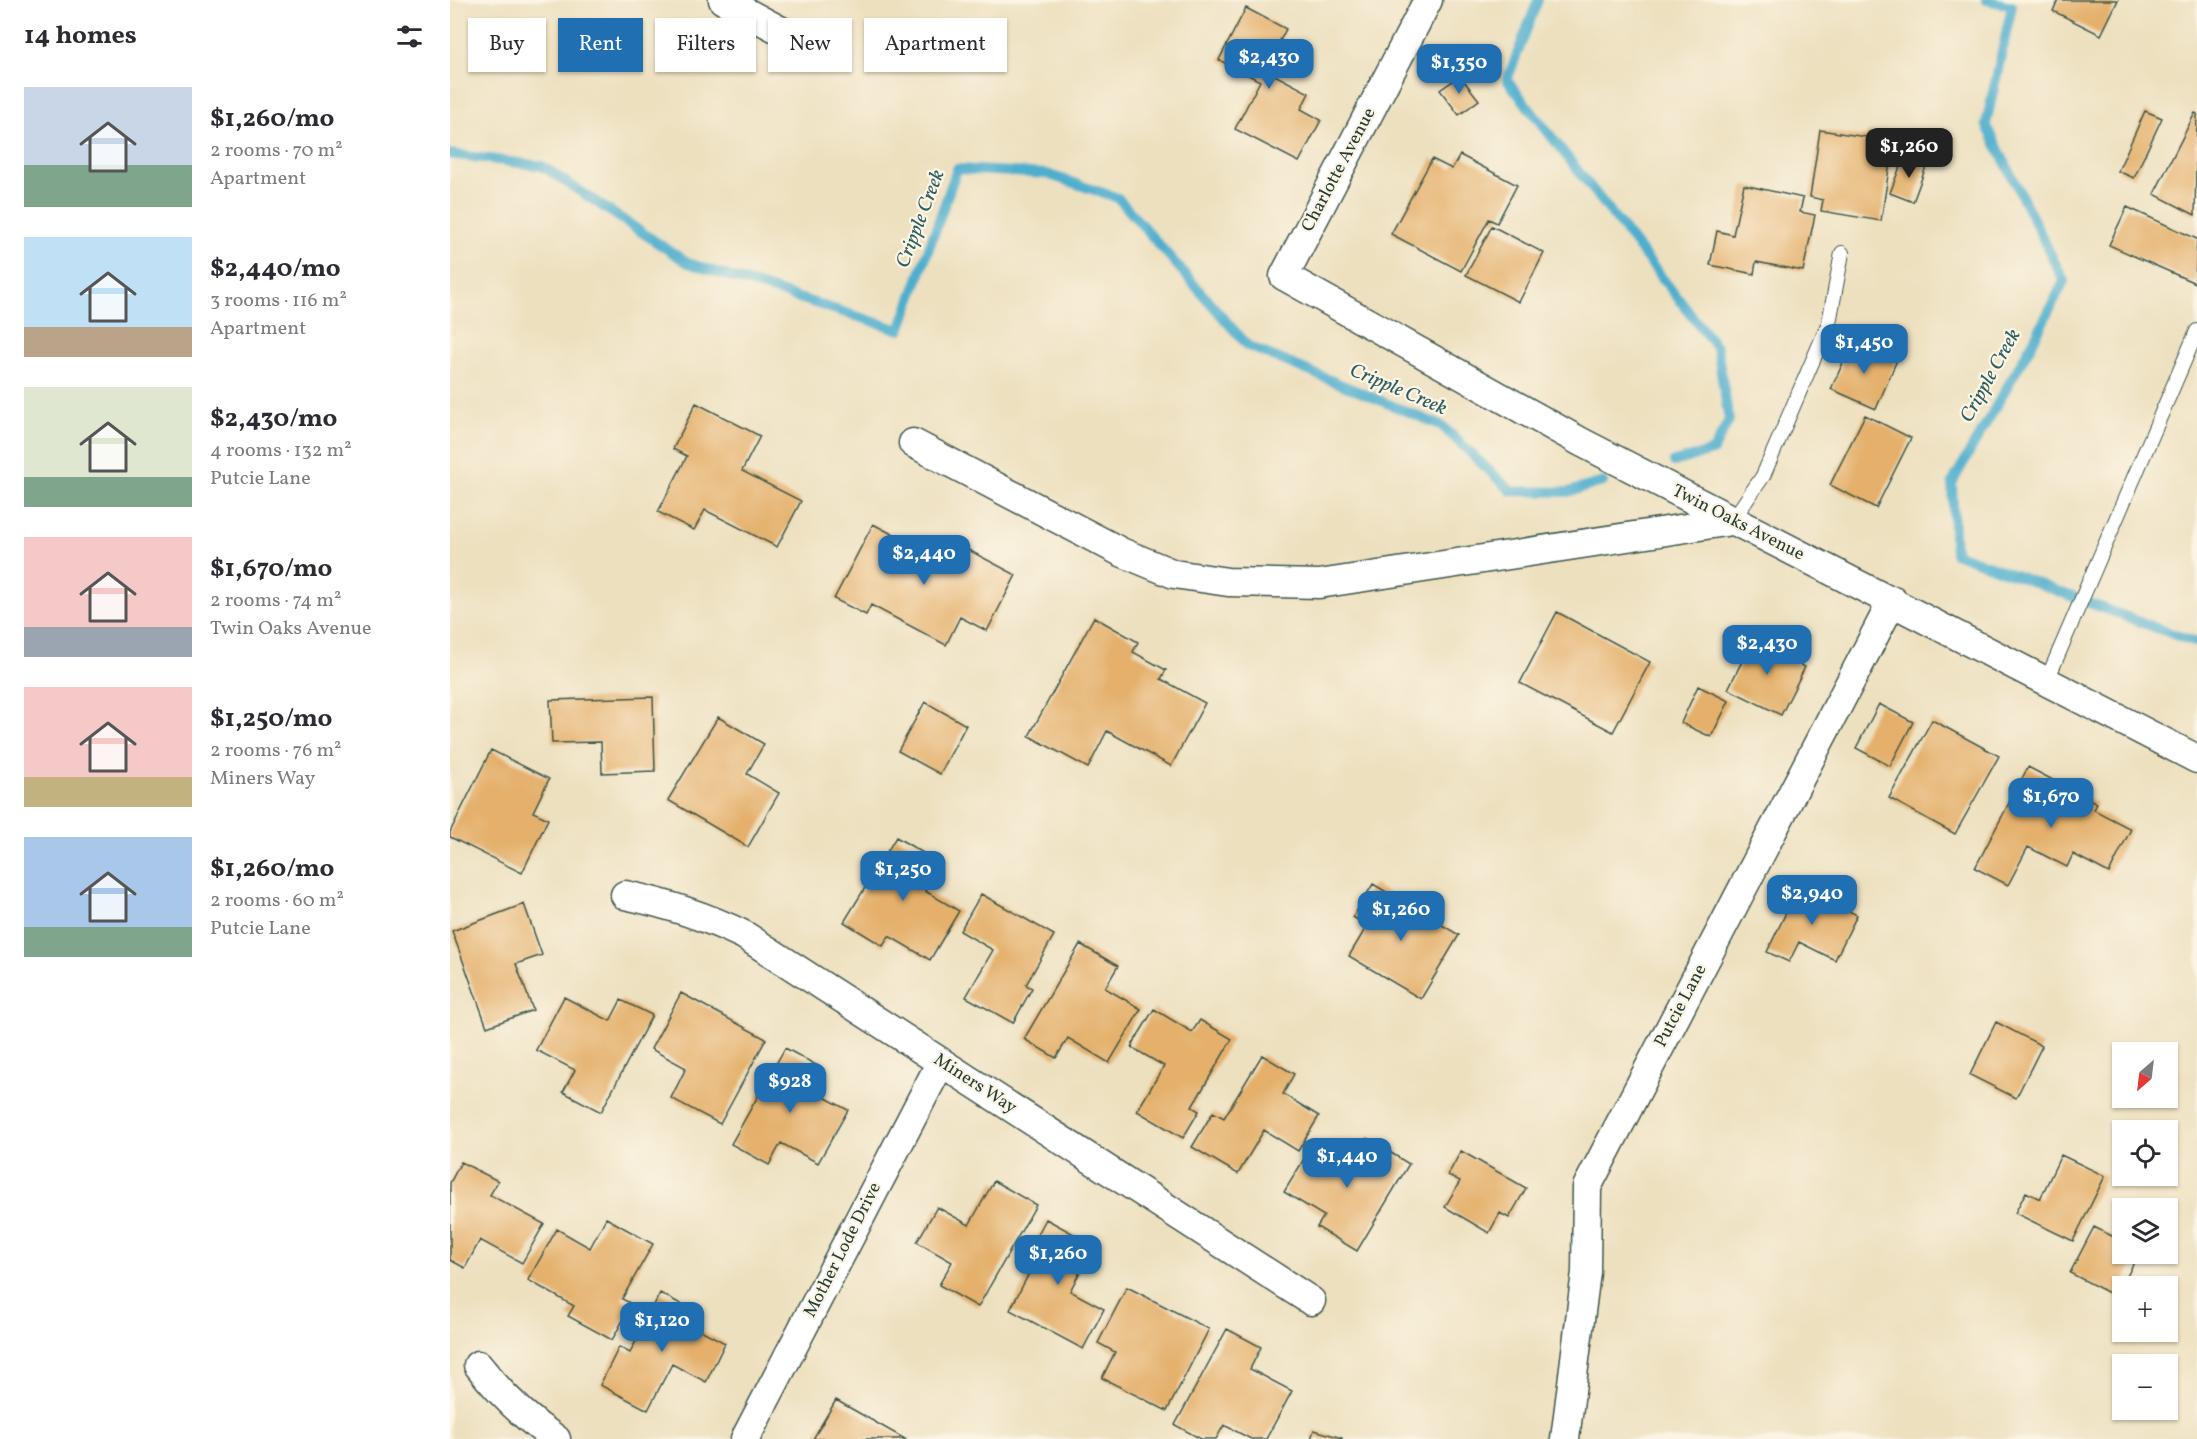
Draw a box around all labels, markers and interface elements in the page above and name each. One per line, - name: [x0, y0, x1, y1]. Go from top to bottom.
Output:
- text: 14 homes: [24, 18, 137, 54]
- chip: Buy: [468, 18, 546, 72]
- chip: Rent: [558, 18, 643, 72]
- chip: Filters: [655, 18, 756, 72]
- chip: New: [768, 18, 852, 72]
- chip: Apartment: [864, 18, 1007, 72]
- icon: filters: [393, 20, 426, 53]
- pin: $2,430: [1220, 39, 1318, 90]
- text: $2,430: [1239, 44, 1299, 72]
- pin: $1,350: [1410, 44, 1508, 95]
- text: $1,350: [1431, 49, 1487, 77]
- text: $1,260/mo: [210, 101, 334, 137]
- street label: Charlotte Avenue: [1296, 104, 1382, 236]
- icon: home: [72, 111, 144, 183]
- pin: $1,260: [1860, 128, 1958, 179]
- text: $1,260: [1880, 133, 1938, 161]
- text: 2 rooms · 70 m²: [210, 137, 343, 165]
- text: Apartment: [210, 165, 306, 193]
- water label: Cripple Creek: [889, 166, 953, 272]
- text: $2,440/mo: [210, 251, 341, 287]
- icon: home: [72, 261, 144, 333]
- text: 3 rooms · 116 m²: [210, 287, 347, 315]
- text: Apartment: [210, 315, 306, 343]
- pin: $1,450: [1815, 324, 1913, 375]
- water label: Cripple Creek: [1954, 324, 2028, 428]
- text: $1,450: [1835, 329, 1893, 357]
- water label: Cripple Creek: [1345, 357, 1451, 423]
- text: $2,430/mo: [210, 401, 337, 437]
- icon: home: [72, 411, 144, 483]
- text: 4 rooms · 132 m²: [210, 437, 352, 465]
- text: Putcie Lane: [210, 465, 311, 493]
- street label: Twin Oaks Avenue: [1668, 479, 1808, 567]
- pin: $2,440: [875, 535, 973, 586]
- text: $2,440: [892, 540, 956, 568]
- text: $1,670/mo: [210, 551, 332, 587]
- icon: home: [72, 561, 144, 633]
- text: 2 rooms · 74 m²: [210, 587, 341, 615]
- text: Twin Oaks Avenue: [210, 615, 372, 643]
- pin: $2,430: [1718, 625, 1816, 676]
- text: $2,430: [1737, 630, 1797, 658]
- text: $1,250/mo: [210, 701, 332, 737]
- icon: home: [72, 711, 144, 783]
- text: 2 rooms · 76 m²: [210, 737, 342, 765]
- text: Miners Way: [210, 765, 315, 793]
- pin: $1,670: [2002, 778, 2100, 829]
- text: $1,670: [2022, 783, 2080, 811]
- text: $1,260/mo: [210, 851, 334, 887]
- pin: $1,250: [854, 851, 952, 902]
- text: $1,250: [874, 856, 932, 884]
- icon: home: [72, 861, 144, 933]
- pin: $2,940: [1763, 875, 1861, 926]
- text: $2,940: [1781, 880, 1843, 908]
- text: 2 rooms · 60 m²: [210, 887, 344, 915]
- pin: $1,260: [1352, 891, 1450, 942]
- text: $1,260: [1372, 896, 1430, 924]
- text: Putcie Lane: [210, 915, 311, 943]
- street label: Putcie Lane: [1649, 960, 1713, 1052]
- north arrow: [2112, 1042, 2178, 1108]
- map controls: [2112, 1042, 2178, 1420]
- street label: Miners Way: [928, 1048, 1022, 1120]
- pin: $928: [754, 1063, 826, 1114]
- text: $928: [768, 1068, 812, 1096]
- button: locate: [2112, 1120, 2178, 1186]
- pin: $1,440: [1298, 1138, 1396, 1189]
- text: $1,440: [1316, 1143, 1378, 1171]
- street label: Mother Lode Drive: [798, 1178, 888, 1322]
- button: layers: [2112, 1198, 2178, 1264]
- pin: $1,260: [1009, 1235, 1107, 1286]
- text: $1,260: [1029, 1240, 1087, 1268]
- button: +: [2112, 1276, 2178, 1342]
- pin: $1,120: [613, 1302, 711, 1353]
- text: $1,120: [634, 1307, 690, 1335]
- button: −: [2112, 1354, 2178, 1420]

